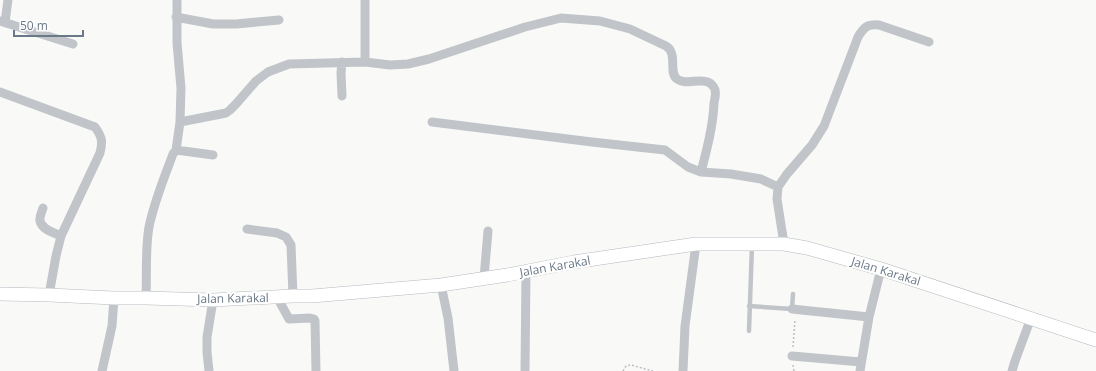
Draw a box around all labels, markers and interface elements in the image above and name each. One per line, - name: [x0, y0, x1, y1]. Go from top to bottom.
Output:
- scale bar: [14, 12, 83, 38]
- text: 50 m: [20, 17, 48, 34]
- street label: Jalan Karakal: [517, 251, 592, 281]
- street label: Jalan Karakal: [848, 252, 923, 290]
- street label: Jalan Karakal: [196, 289, 269, 307]

